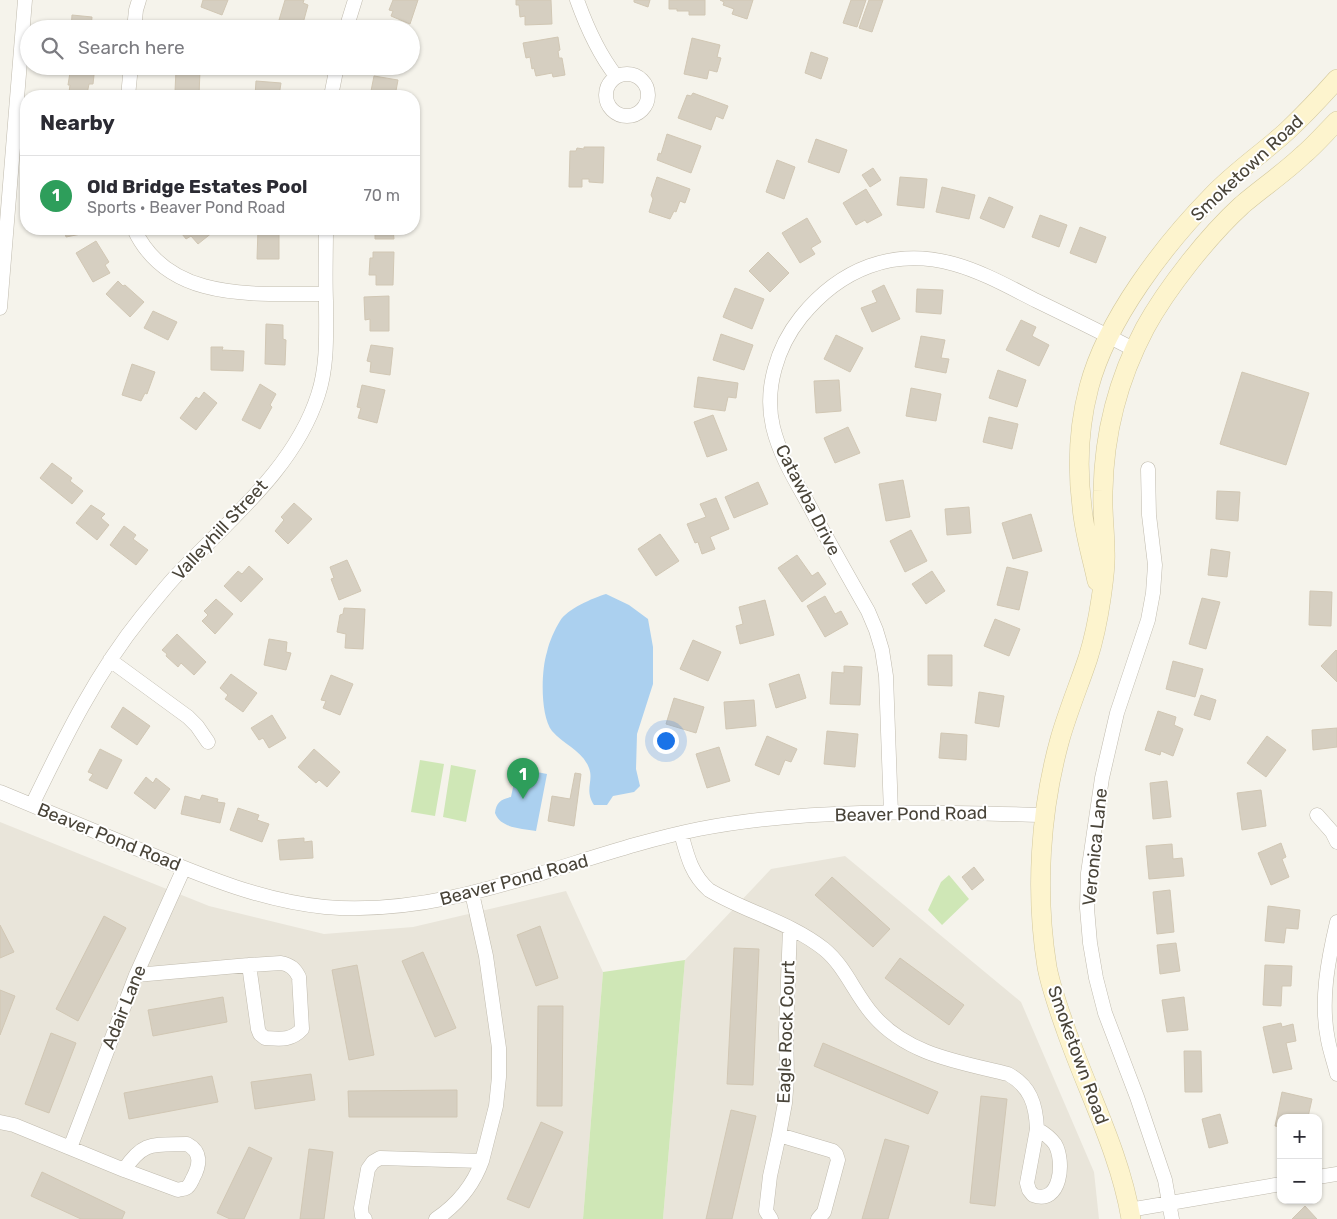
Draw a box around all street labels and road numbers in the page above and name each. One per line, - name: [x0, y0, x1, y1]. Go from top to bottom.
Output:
- street label: Smoketown Road: [1186, 110, 1308, 226]
- street label: Catawba Drive: [771, 441, 845, 559]
- street label: Valleyhill Street: [168, 475, 272, 585]
- street label: Veronica Lane: [1078, 787, 1112, 907]
- street label: Beaver Pond Road: [34, 798, 184, 876]
- street label: Beaver Pond Road: [834, 802, 988, 826]
- street label: Beaver Pond Road: [437, 850, 591, 910]
- street label: Eagle Rock Court: [773, 960, 799, 1104]
- street label: Adair Lane: [97, 962, 151, 1052]
- street label: Smoketown Road: [1043, 983, 1113, 1127]

